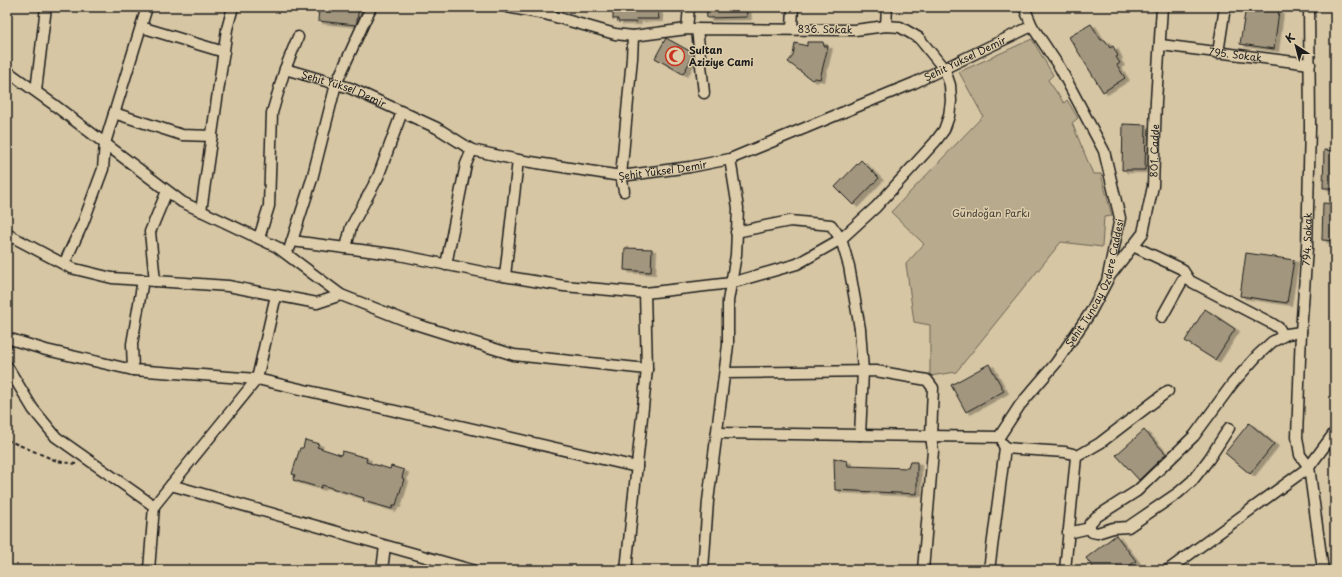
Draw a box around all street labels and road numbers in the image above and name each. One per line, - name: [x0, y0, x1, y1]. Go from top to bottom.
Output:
- street label: 836. Sokak: [797, 21, 853, 36]
- street label: Şehit Yüksel Demir: [921, 32, 1009, 84]
- street label: 795. Sokak: [1208, 43, 1263, 65]
- street label: Şehit Yüksel Demir: [300, 66, 389, 111]
- street label: 801. Cadde: [1145, 124, 1162, 177]
- street label: Şehit Yüksel Demir: [617, 156, 709, 183]
- street label: 794. Sokak: [1298, 212, 1315, 266]
- street label: Şehit Tuncay Özdere Caddesi: [1061, 217, 1127, 350]

